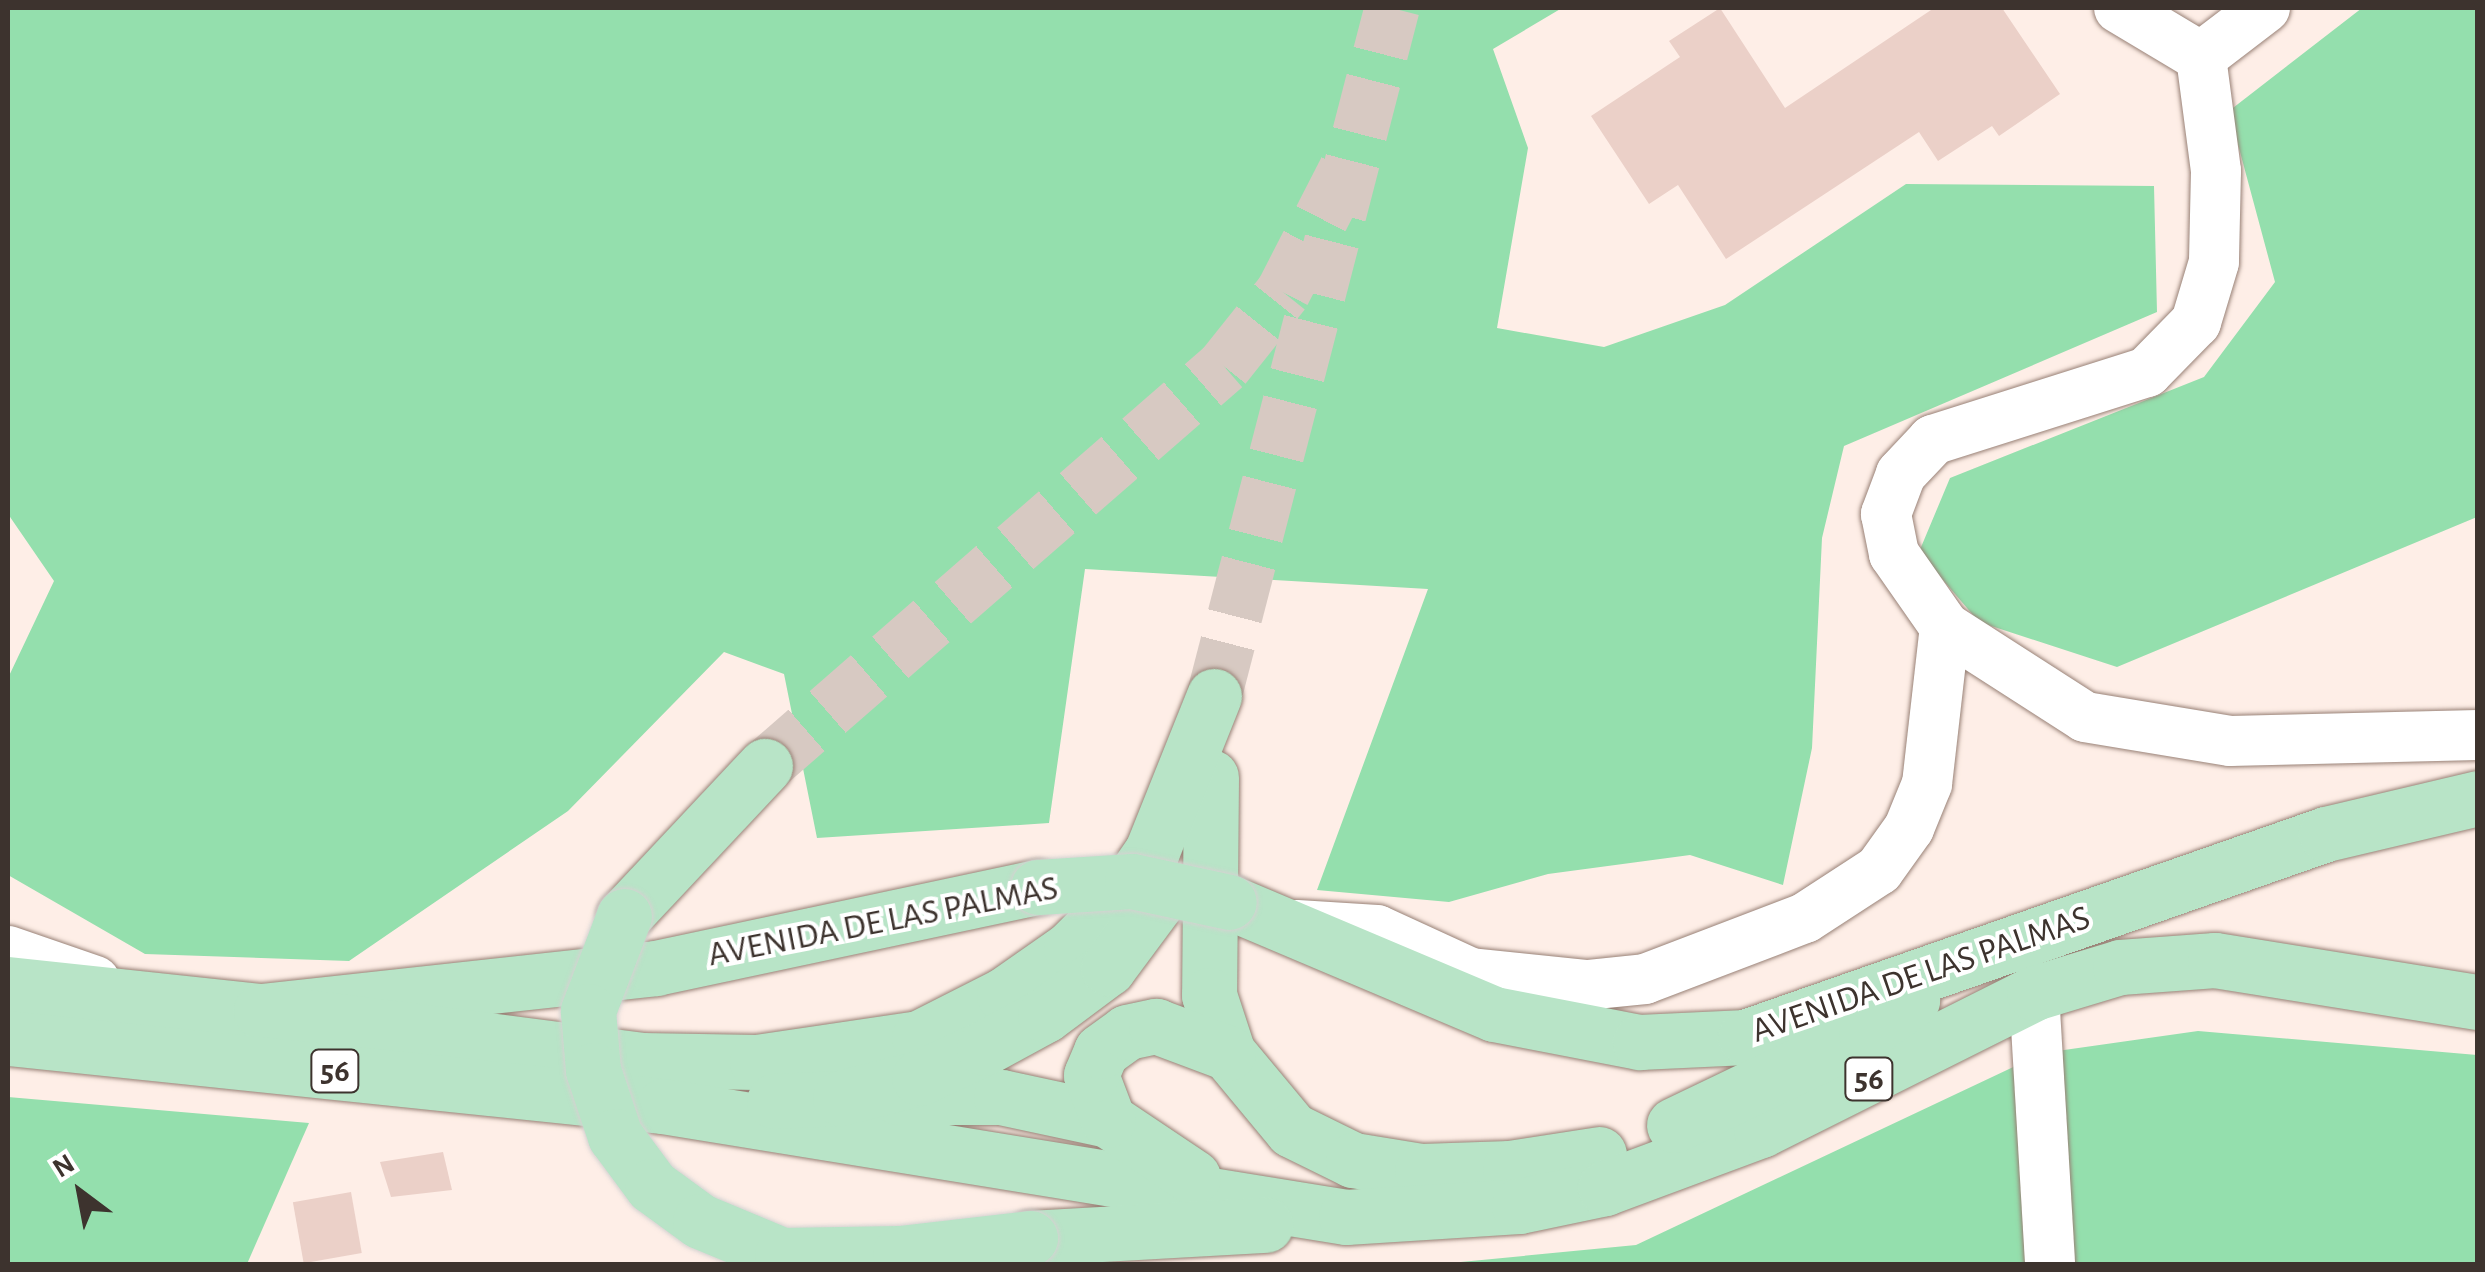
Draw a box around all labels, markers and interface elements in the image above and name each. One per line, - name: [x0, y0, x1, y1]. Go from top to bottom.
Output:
- street label: AVENIDA DE LAS PALMAS: [705, 867, 1061, 977]
- street label: AVENIDA DE LAS PALMAS: [1746, 897, 2096, 1053]
- road number: 56: [310, 1044, 360, 1098]
- road number: 56: [1844, 1052, 1894, 1106]
- north arrow: [30, 1142, 130, 1242]
- text: N: [48, 1150, 80, 1184]

